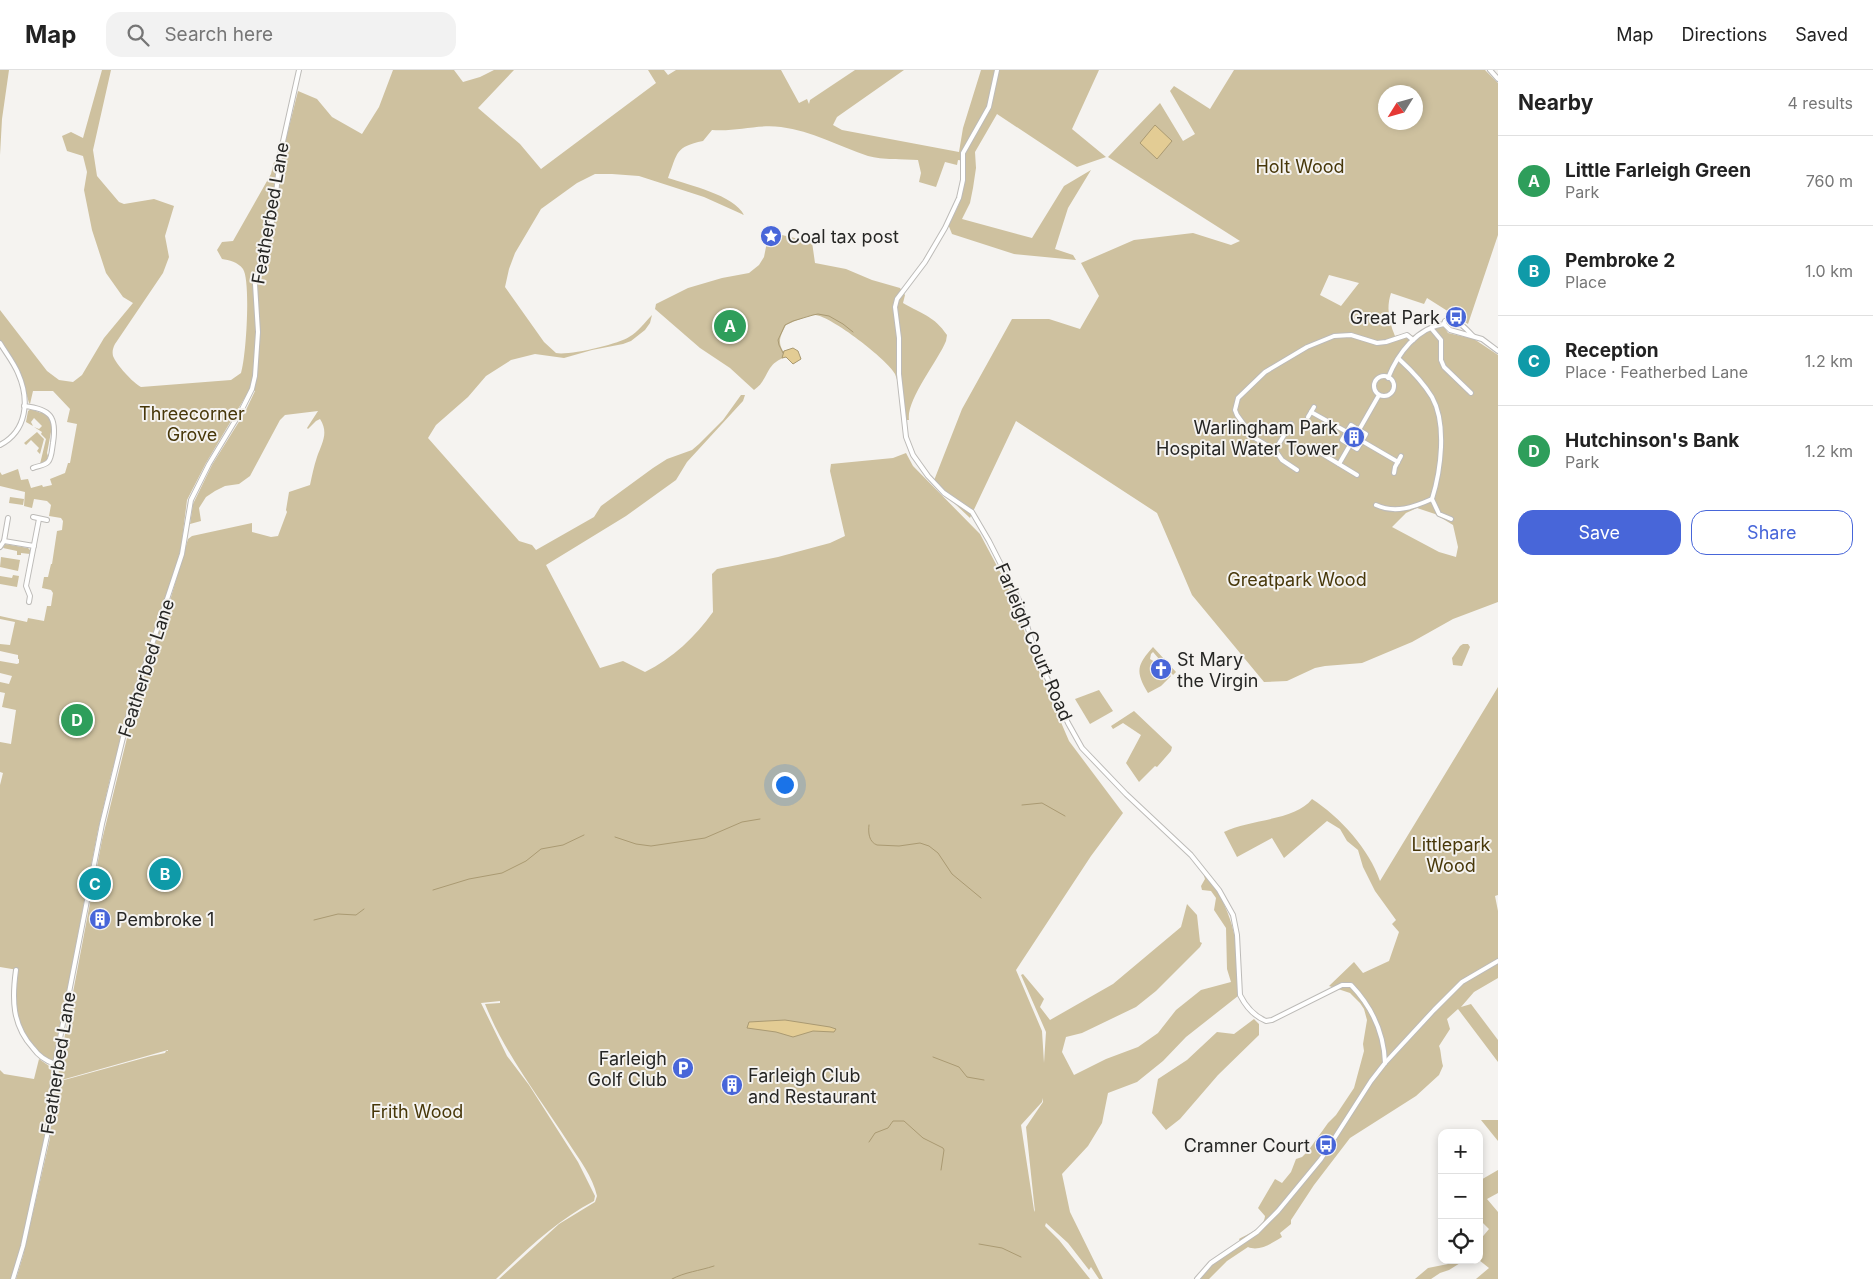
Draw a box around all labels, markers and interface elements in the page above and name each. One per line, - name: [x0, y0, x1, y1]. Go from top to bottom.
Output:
- search box: [106, 12, 456, 57]
- text: Map: [25, 20, 76, 49]
- icon: search: [124, 21, 152, 49]
- text: Search here: [164, 23, 273, 46]
- text: Map: [1616, 24, 1654, 45]
- text: Directions: [1682, 24, 1767, 45]
- text: Saved: [1795, 24, 1848, 45]
- north arrow: [1378, 85, 1423, 130]
- text: Nearby: [1518, 90, 1593, 115]
- text: 4 results: [1788, 93, 1853, 113]
- street label: Featherbed Lane: [247, 140, 293, 286]
- park label: Holt Wood: [1255, 156, 1345, 177]
- text: Little Farleigh Green: [1565, 159, 1751, 182]
- text: A: [1528, 171, 1540, 191]
- text: 760 m: [1806, 171, 1853, 191]
- text: Park: [1565, 182, 1599, 202]
- place icon: Coal tax post: [759, 224, 783, 248]
- place label: Coal tax post: [787, 226, 899, 247]
- text: Pembroke 2: [1565, 249, 1675, 272]
- text: B: [1529, 261, 1539, 281]
- text: 1.0 km: [1805, 261, 1853, 281]
- text: Place: [1565, 272, 1607, 292]
- bus stop icon: Great Park: [1444, 305, 1468, 329]
- pin: A: [714, 307, 746, 345]
- place label: Great Park: [1350, 307, 1440, 328]
- text: Reception: [1565, 339, 1659, 362]
- text: C: [1528, 351, 1540, 371]
- text: 1.2 km: [1805, 351, 1853, 371]
- text: Place · Featherbed Lane: [1565, 362, 1748, 382]
- park label: Threecorner Grove: [139, 403, 245, 445]
- place label: Warlingham Park Hospital Water Tower: [1156, 417, 1338, 459]
- building icon: Warlingham Park Hospital Water Tower: [1342, 425, 1366, 449]
- text: Hutchinson's Bank: [1565, 429, 1739, 452]
- text: D: [1528, 441, 1540, 461]
- text: 1.2 km: [1805, 441, 1853, 461]
- text: Park: [1565, 452, 1599, 472]
- button: Save: [1518, 510, 1681, 555]
- button: Share: [1691, 510, 1853, 555]
- street label: Farleigh Court Road: [991, 560, 1077, 724]
- park label: Greatpark Wood: [1227, 569, 1367, 590]
- street label: Featherbed Lane: [114, 596, 178, 740]
- place label: St Mary the Virgin: [1177, 649, 1258, 691]
- church icon: St Mary the Virgin: [1149, 657, 1173, 681]
- pin: D: [61, 701, 93, 739]
- your location: [772, 772, 798, 798]
- park label: Littlepark Wood: [1412, 834, 1491, 876]
- pin: B: [149, 855, 181, 893]
- pin: C: [79, 865, 111, 903]
- building icon: Pembroke 1: [88, 907, 112, 931]
- place label: Pembroke 1: [116, 909, 214, 930]
- street label: Featherbed Lane: [36, 990, 80, 1136]
- place label: Farleigh Golf Club: [588, 1048, 667, 1090]
- parking icon: Farleigh Golf Club: [671, 1056, 695, 1080]
- place label: Farleigh Club and Restaurant: [748, 1065, 876, 1107]
- building icon: Farleigh Club and Restaurant: [720, 1073, 744, 1097]
- park label: Frith Wood: [371, 1101, 463, 1122]
- map controls: [1438, 1129, 1483, 1264]
- button: +: [1438, 1129, 1483, 1174]
- bus stop icon: Cramner Court: [1314, 1133, 1338, 1157]
- place label: Cramner Court: [1184, 1135, 1310, 1156]
- button: −: [1438, 1174, 1483, 1219]
- button: locate: [1438, 1219, 1483, 1264]

